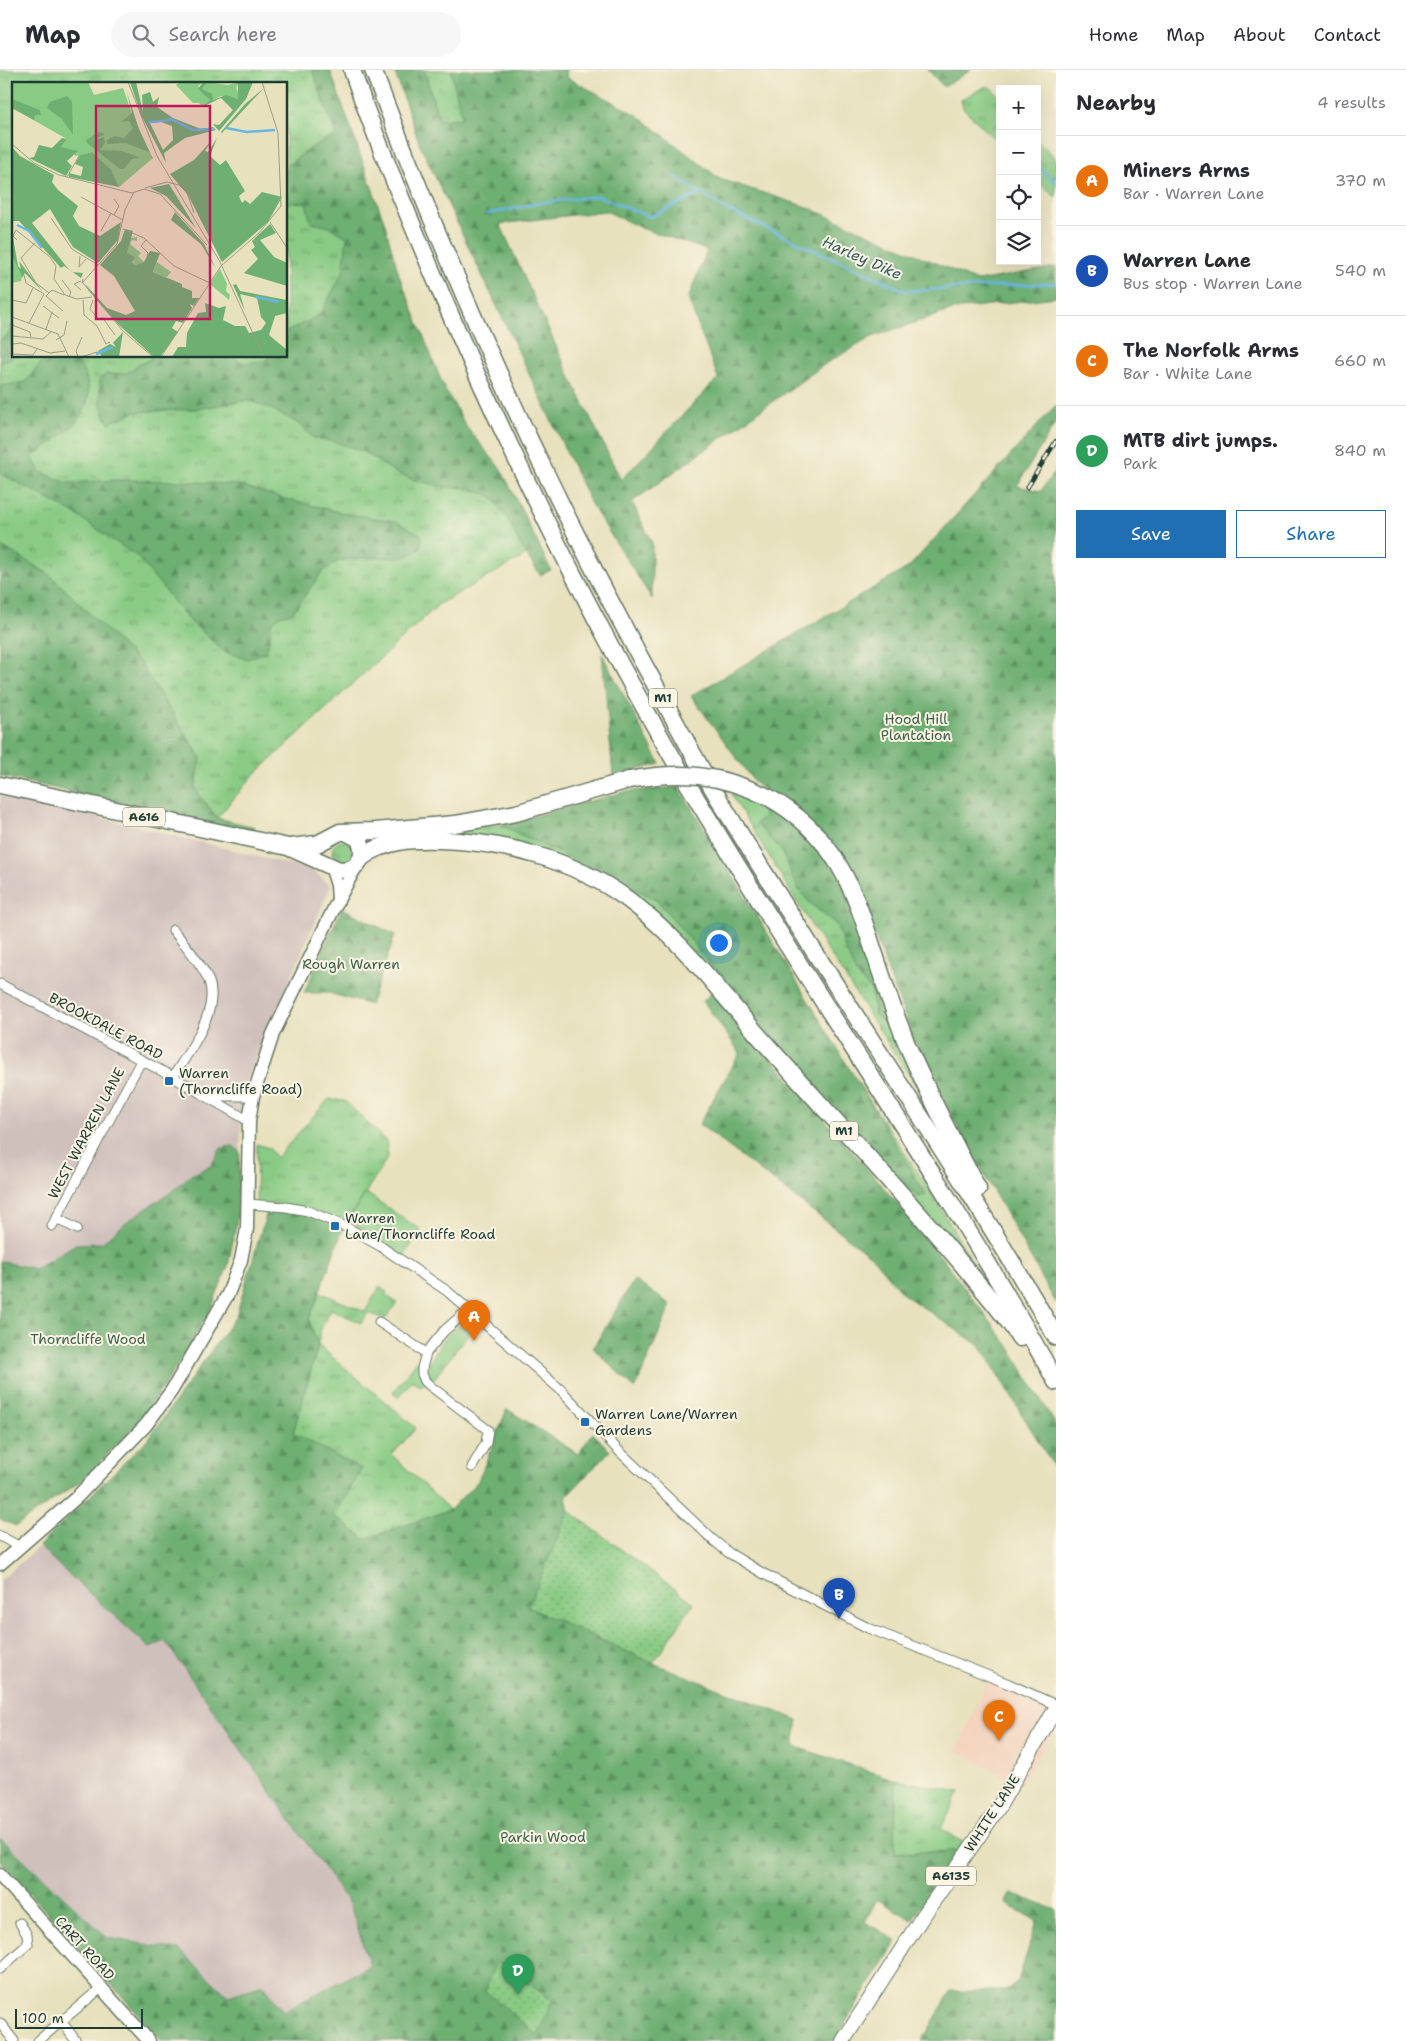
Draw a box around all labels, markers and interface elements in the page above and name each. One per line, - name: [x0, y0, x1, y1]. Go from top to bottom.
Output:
- search box: [111, 12, 461, 57]
- text: Map: [25, 19, 81, 51]
- icon: search: [129, 21, 157, 49]
- text: Search here: [169, 22, 277, 47]
- text: Home: [1089, 23, 1138, 47]
- text: Map: [1166, 23, 1205, 47]
- text: About: [1233, 23, 1286, 47]
- text: Contact: [1314, 23, 1381, 47]
- inset map: [12, 82, 288, 358]
- map controls: [996, 85, 1041, 265]
- button: +: [996, 85, 1041, 130]
- text: Nearby: [1076, 89, 1156, 117]
- text: 4 results: [1317, 92, 1386, 113]
- button: −: [996, 130, 1041, 175]
- text: Miners Arms: [1123, 158, 1250, 183]
- text: A: [1086, 170, 1098, 191]
- text: 370 m: [1335, 170, 1386, 191]
- button: locate: [996, 175, 1041, 220]
- text: Bar · Warren Lane: [1123, 183, 1265, 204]
- button: layers: [996, 220, 1041, 265]
- water label: Harley Dike: [819, 232, 905, 284]
- text: Warren Lane: [1123, 248, 1251, 273]
- text: B: [1087, 260, 1097, 281]
- text: 540 m: [1335, 260, 1386, 281]
- text: Bus stop · Warren Lane: [1123, 273, 1303, 294]
- text: The Norfolk Arms: [1123, 338, 1299, 363]
- text: C: [1087, 350, 1097, 371]
- text: 660 m: [1334, 350, 1386, 371]
- text: Bar · White Lane: [1123, 363, 1253, 384]
- text: MTB dirt jumps.: [1123, 428, 1278, 453]
- text: D: [1086, 440, 1098, 461]
- text: 840 m: [1334, 440, 1386, 461]
- text: Park: [1123, 453, 1157, 474]
- button: Save: [1076, 510, 1226, 558]
- button: Share: [1236, 510, 1386, 558]
- road number: M1: [649, 688, 677, 708]
- park label: Hood Hill Plantation: [881, 710, 952, 744]
- road number: A616: [123, 808, 165, 826]
- your location: [706, 930, 732, 956]
- park label: Rough Warren: [302, 955, 400, 973]
- street label: BROOKDALE ROAD: [46, 988, 166, 1064]
- street label: WEST WARREN LANE: [44, 1064, 128, 1202]
- place label: Warren (Thorncliffe Road): [179, 1064, 302, 1098]
- marker: Warren (Thorncliffe Road): [163, 1075, 175, 1087]
- road number: M1: [830, 1122, 858, 1140]
- place label: Warren Lane/Thorncliffe Road: [345, 1209, 496, 1243]
- marker: Warren Lane/Thorncliffe Road: [329, 1220, 341, 1232]
- pin: A: [458, 1300, 490, 1341]
- park label: Thorncliffe Wood: [30, 1330, 146, 1348]
- place label: Warren Lane/Warren Gardens: [595, 1405, 738, 1439]
- marker: Warren Lane/Warren Gardens: [579, 1416, 591, 1428]
- pin: B: [823, 1578, 855, 1619]
- pin: C: [983, 1700, 1015, 1741]
- street label: WHITE LANE: [960, 1770, 1024, 1856]
- park label: Parkin Wood: [500, 1828, 586, 1846]
- road number: A6135: [926, 1866, 976, 1885]
- street label: CART ROAD: [51, 1912, 119, 1984]
- pin: D: [502, 1954, 534, 1995]
- scale bar: [15, 2006, 142, 2029]
- text: 100 m: [22, 2009, 64, 2027]

